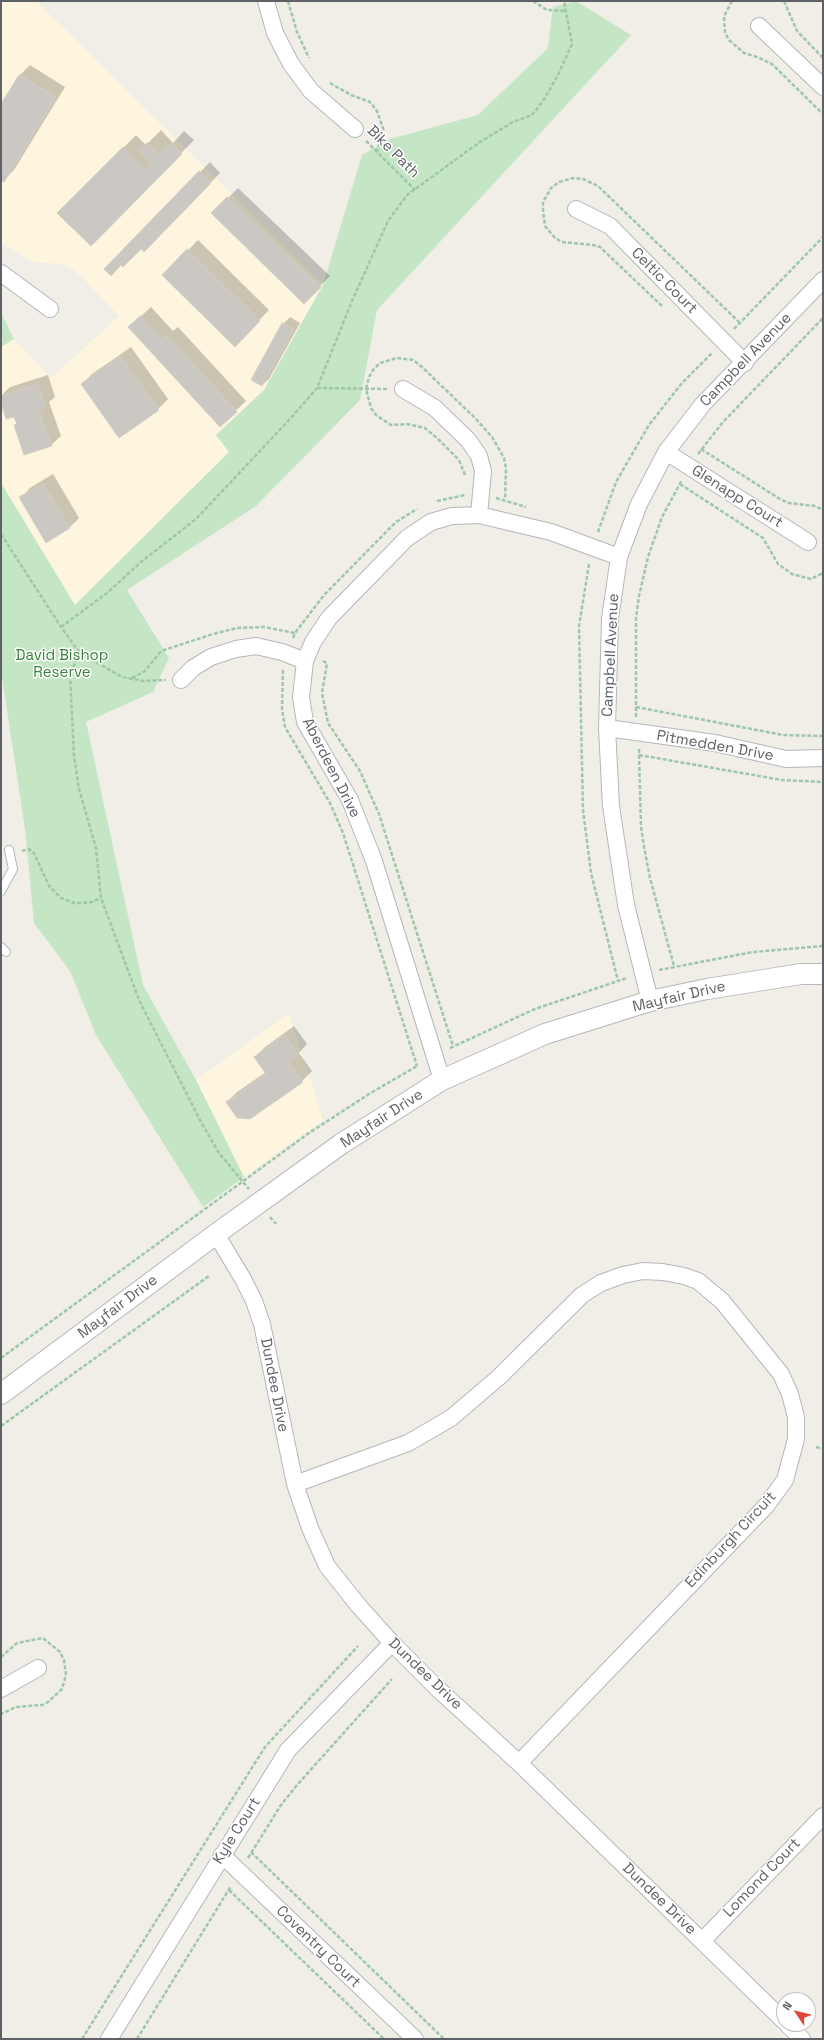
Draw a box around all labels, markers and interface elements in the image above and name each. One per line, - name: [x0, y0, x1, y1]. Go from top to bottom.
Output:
- street label: Bike Path: [363, 122, 423, 182]
- street label: Celtic Court: [627, 244, 701, 318]
- street label: Campbell Avenue: [697, 309, 795, 411]
- street label: Glenapp Court: [688, 462, 786, 532]
- street label: Campbell Avenue: [599, 593, 623, 717]
- park label: David Bishop Reserve: [15, 647, 109, 682]
- street label: Aberdeen Drive: [298, 715, 364, 821]
- street label: Pitmedden Drive: [655, 727, 775, 765]
- street label: Mayfair Drive: [631, 978, 727, 1016]
- street label: Mayfair Drive: [337, 1086, 427, 1152]
- street label: Mayfair Drive: [75, 1271, 161, 1343]
- street label: Dundee Drive: [256, 1336, 292, 1434]
- street label: Edinburgh Circuit: [682, 1488, 780, 1592]
- street label: Dundee Drive: [384, 1634, 466, 1714]
- street label: Kyle Court: [209, 1794, 265, 1868]
- street label: Lomond Court: [720, 1835, 804, 1921]
- street label: Dundee Drive: [618, 1859, 700, 1939]
- street label: Coventry Court: [272, 1902, 364, 1992]
- north arrow: [776, 1992, 816, 2032]
- text: N: [779, 1999, 795, 2013]

